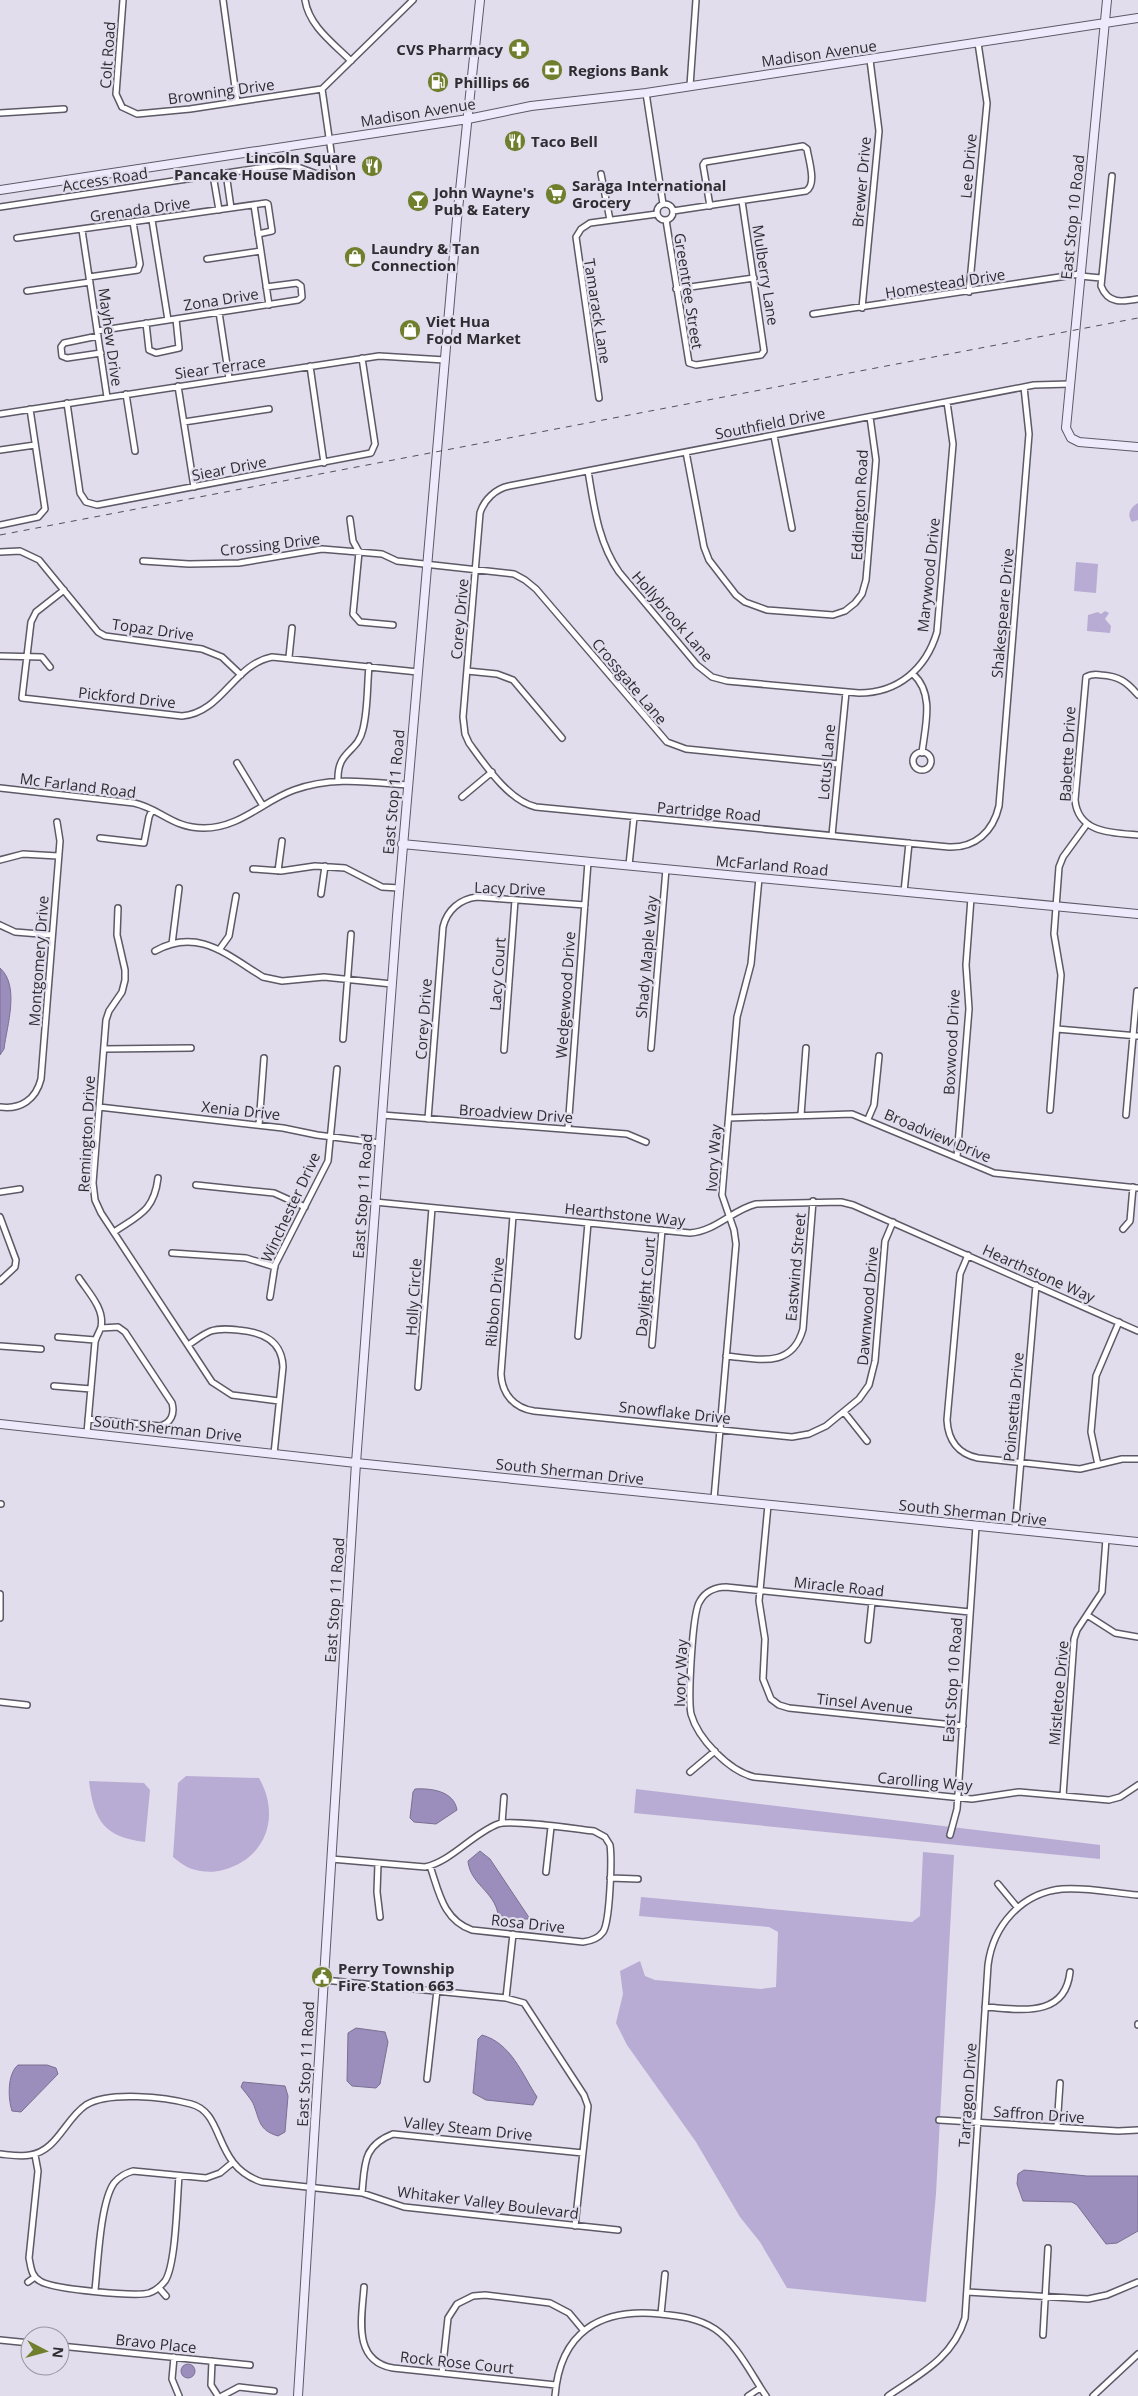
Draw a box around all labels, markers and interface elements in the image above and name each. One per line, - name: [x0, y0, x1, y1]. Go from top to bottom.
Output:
- street label: Colt Road: [95, 21, 119, 89]
- street label: Madison Avenue: [760, 35, 878, 71]
- pharmacy icon: CVS Pharmacy: [507, 37, 531, 61]
- place label: CVS Pharmacy: [396, 39, 503, 59]
- bank icon: Regions Bank: [540, 58, 564, 82]
- place label: Regions Bank: [568, 60, 669, 80]
- fuel station icon: Phillips 66: [426, 70, 450, 94]
- place label: Phillips 66: [454, 72, 530, 92]
- street label: Browning Drive: [166, 74, 276, 108]
- street label: Madison Avenue: [359, 93, 477, 131]
- restaurant icon: Taco Bell: [503, 129, 527, 153]
- place label: Taco Bell: [531, 131, 598, 151]
- street label: Lee Drive: [955, 133, 981, 199]
- street label: Brewer Drive: [847, 136, 875, 228]
- place label: Lincoln Square Pancake House Madison: [174, 147, 356, 184]
- restaurant icon: Lincoln Square Pancake House Madison: [360, 154, 384, 178]
- street label: East Stop 10 Road: [1055, 154, 1089, 280]
- street label: Access Road: [61, 162, 149, 196]
- place label: Saraga International Grocery: [572, 175, 726, 212]
- place label: John Wayne's Pub & Eatery: [432, 182, 534, 219]
- supermarket icon: Saraga International Grocery: [544, 182, 568, 206]
- bar icon: John Wayne's Pub & Eatery: [406, 189, 430, 213]
- street label: Grenada Drive: [89, 192, 191, 226]
- street label: Mulberry Lane: [748, 223, 784, 327]
- street label: Greentree Street: [670, 232, 708, 350]
- place label: Laundry & Tan Connection: [371, 238, 480, 275]
- shop icon: Laundry & Tan Connection: [343, 245, 367, 269]
- street label: Tamarack Lane: [580, 257, 616, 365]
- street label: Homestead Drive: [883, 264, 1007, 302]
- street label: Zona Drive: [182, 283, 260, 315]
- street label: Mayhew Drive: [94, 286, 128, 388]
- place label: Viet Hua Food Market: [426, 311, 521, 348]
- shop icon: Viet Hua Food Market: [398, 318, 422, 342]
- street label: Siear Terrace: [173, 351, 267, 383]
- street label: Southfield Drive: [713, 403, 827, 443]
- street label: Eddington Road: [846, 449, 872, 561]
- street label: Siear Drive: [190, 451, 268, 485]
- street label: Marywood Drive: [912, 517, 944, 633]
- street label: Crossing Drive: [219, 528, 321, 560]
- street label: Shakespeare Drive: [986, 547, 1018, 679]
- street label: Hollybrook Lane: [628, 566, 718, 666]
- street label: Corey Drive: [446, 578, 472, 660]
- street label: Topaz Drive: [111, 613, 195, 645]
- street label: Crossgate Lane: [588, 634, 672, 728]
- street label: Pickford Drive: [77, 682, 177, 712]
- street label: Babette Drive: [1055, 706, 1079, 802]
- street label: Lotus Lane: [813, 723, 839, 801]
- street label: East Stop 11 Road: [378, 729, 408, 855]
- street label: Mc Farland Road: [19, 768, 137, 802]
- street label: Partridge Road: [656, 796, 762, 826]
- street label: McFarland Road: [715, 850, 829, 880]
- street label: Lacy Drive: [474, 877, 546, 899]
- street label: Shady Maple Way: [631, 894, 661, 1019]
- street label: Montgomery Drive: [23, 895, 53, 1027]
- street label: Wedgewood Drive: [551, 931, 579, 1059]
- street label: Lacy Court: [484, 936, 510, 1012]
- street label: Corey Drive: [410, 978, 436, 1060]
- street label: Boxwood Drive: [938, 989, 964, 1095]
- street label: Remington Drive: [73, 1075, 99, 1193]
- street label: Xenia Drive: [201, 1096, 281, 1124]
- street label: Broadview Drive: [458, 1099, 574, 1127]
- street label: Broadview Drive: [881, 1103, 995, 1167]
- street label: Ivory Way: [701, 1123, 725, 1193]
- street label: East Stop 11 Road: [348, 1133, 376, 1259]
- street label: Winchester Drive: [256, 1149, 324, 1265]
- street label: Hearthstone Way: [564, 1198, 687, 1230]
- street label: Eastwind Street: [780, 1212, 810, 1322]
- street label: Daylight Court: [631, 1236, 659, 1338]
- street label: Hearthstone Way: [980, 1239, 1099, 1307]
- street label: Dawnwood Drive: [852, 1246, 882, 1366]
- street label: Ribbon Drive: [480, 1256, 508, 1348]
- street label: Holly Circle: [400, 1257, 426, 1337]
- street label: Poinsettia Drive: [998, 1351, 1028, 1463]
- street label: Snowflake Drive: [618, 1396, 732, 1428]
- street label: South Sherman Drive: [93, 1410, 243, 1446]
- street label: South Sherman Drive: [495, 1453, 645, 1489]
- street label: South Sherman Drive: [898, 1494, 1048, 1530]
- street label: East Stop 11 Road: [320, 1537, 348, 1663]
- street label: Miracle Road: [793, 1571, 885, 1601]
- street label: East Stop 10 Road: [938, 1617, 966, 1743]
- street label: Ivory Way: [669, 1638, 691, 1707]
- street label: Mistletoe Drive: [1043, 1640, 1073, 1746]
- street label: Tinsel Avenue: [816, 1688, 914, 1718]
- street label: Carolling Way: [877, 1767, 974, 1795]
- street label: Rosa Drive: [490, 1909, 566, 1937]
- place label: Perry Township Fire Station 663: [338, 1958, 454, 1995]
- public building icon: Perry Township Fire Station 663: [310, 1965, 334, 1989]
- street label: East Stop 11 Road: [292, 2001, 318, 2127]
- street label: Tarragon Drive: [953, 2042, 981, 2148]
- street label: Saffron Drive: [993, 2101, 1085, 2127]
- street label: Valley Steam Drive: [403, 2111, 533, 2145]
- street label: Whitaker Valley Boulevard: [396, 2181, 580, 2223]
- north arrow: [20, 2326, 70, 2376]
- street label: Bravo Place: [115, 2329, 197, 2357]
- text: N: [48, 2346, 68, 2359]
- street label: Rock Rose Court: [399, 2346, 515, 2378]

